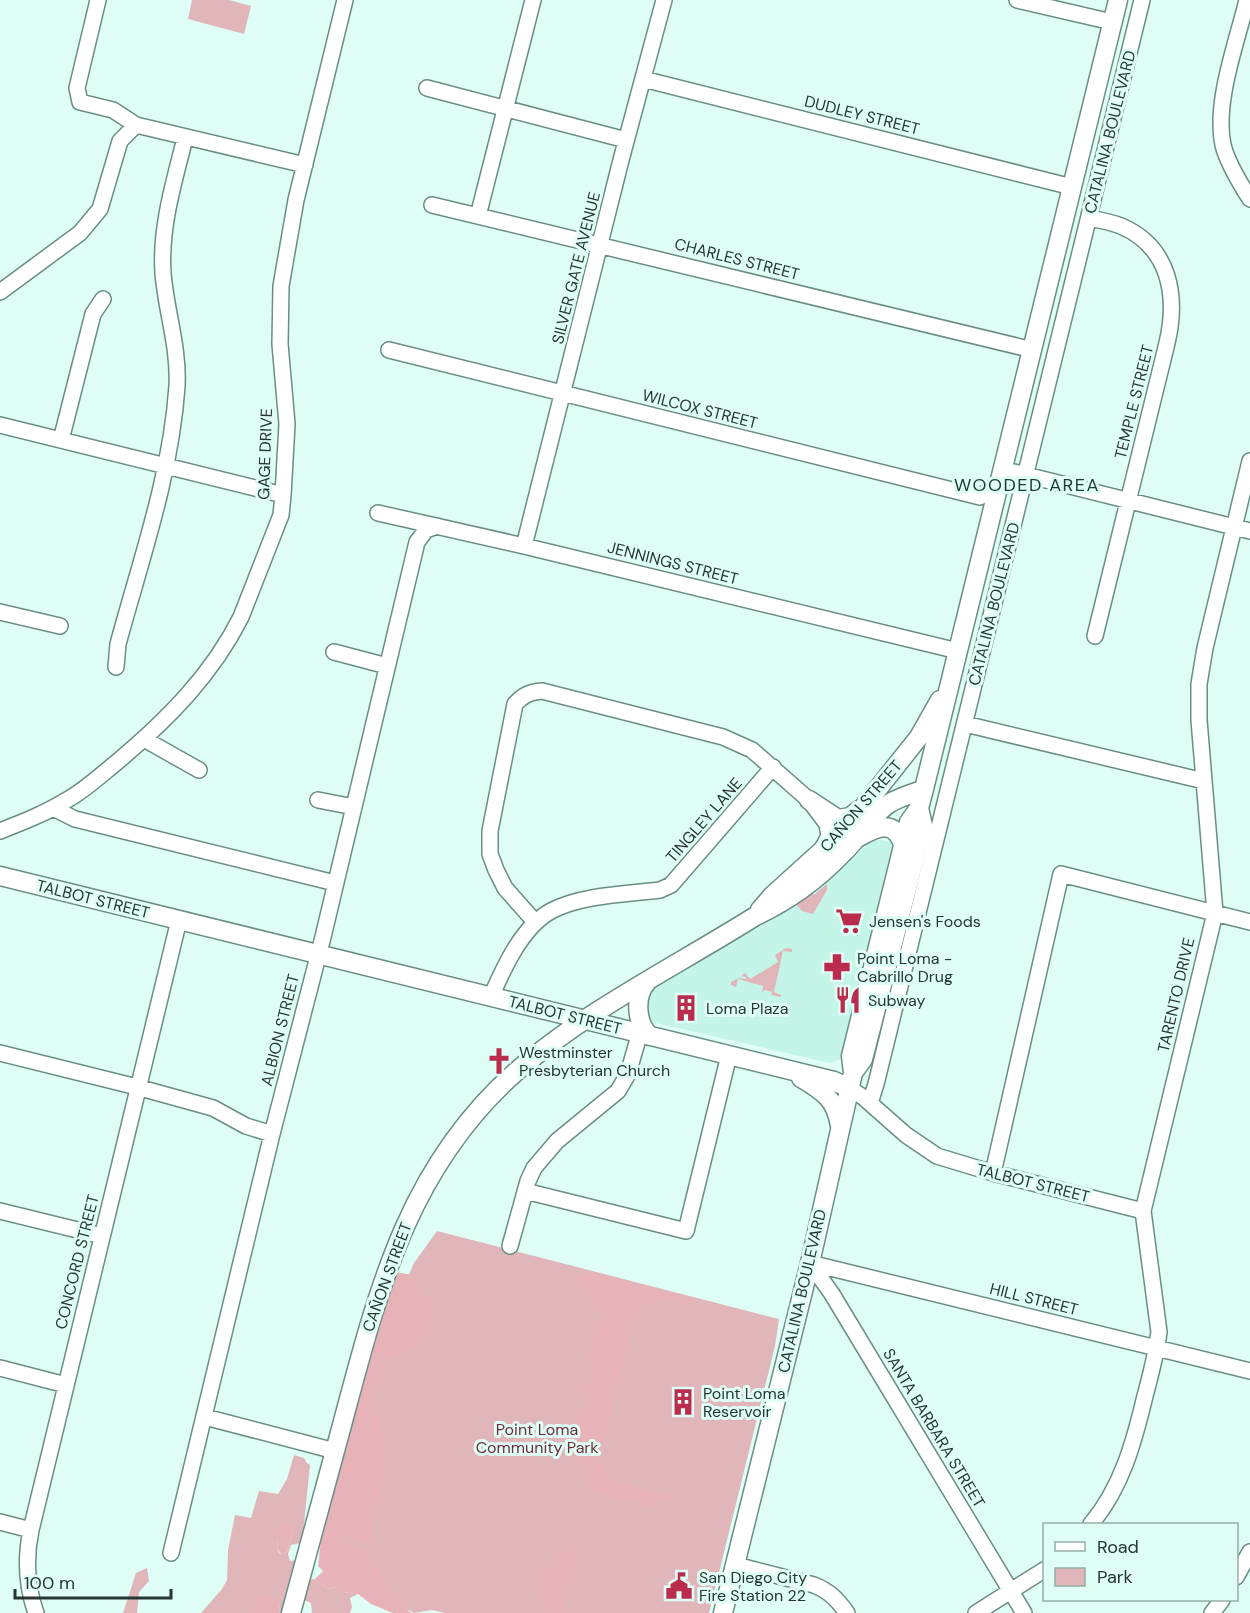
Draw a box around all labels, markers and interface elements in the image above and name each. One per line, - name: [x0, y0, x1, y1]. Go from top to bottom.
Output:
- street label: CATALINA BOULEVARD: [1080, 48, 1140, 216]
- street label: DUDLEY STREET: [802, 91, 922, 139]
- street label: SILVER GATE AVENUE: [547, 190, 605, 346]
- street label: CHARLES STREET: [672, 233, 802, 285]
- street label: TEMPLE STREET: [1110, 343, 1158, 461]
- street label: WILCOX STREET: [640, 385, 760, 433]
- street label: GAGE DRIVE: [253, 408, 277, 500]
- district label: WOODED AREA: [954, 473, 1100, 497]
- street label: CATALINA BOULEVARD: [964, 520, 1024, 688]
- street label: JENNINGS STREET: [605, 537, 741, 589]
- street label: CAÑON STREET: [815, 756, 907, 856]
- street label: TINGLEY LANE: [661, 773, 747, 867]
- street label: TALBOT STREET: [34, 875, 152, 923]
- supermarket icon: Jensen's Foods: [834, 906, 864, 936]
- place label: Jensen's Foods: [869, 911, 981, 932]
- street label: TARENTO DRIVE: [1153, 936, 1199, 1054]
- place label: Point Loma - Cabrillo Drug: [857, 948, 953, 987]
- pharmacy icon: Point Loma - Cabrillo Drug: [822, 952, 852, 982]
- street label: ALBION STREET: [256, 972, 304, 1088]
- restaurant icon: Subway: [833, 985, 863, 1015]
- place label: Subway: [868, 990, 926, 1011]
- street label: TALBOT STREET: [506, 991, 624, 1039]
- building icon: Loma Plaza: [671, 993, 701, 1023]
- place label: Loma Plaza: [706, 998, 788, 1019]
- place label: Westminster Presbyterian Church: [519, 1042, 670, 1081]
- church icon: Westminster Presbyterian Church: [484, 1046, 514, 1076]
- street label: TALBOT STREET: [974, 1159, 1092, 1207]
- street label: CONCORD STREET: [50, 1192, 104, 1332]
- street label: CATALINA BOULEVARD: [773, 1207, 831, 1375]
- street label: CAÑON STREET: [357, 1219, 417, 1335]
- street label: HILL STREET: [988, 1278, 1080, 1320]
- street label: SANTA BARBARA STREET: [878, 1345, 990, 1511]
- place label: Point Loma Reservoir: [703, 1383, 785, 1422]
- building icon: Point Loma Reservoir: [668, 1387, 698, 1417]
- park label: Point Loma Community Park: [476, 1419, 598, 1458]
- legend: [1043, 1523, 1238, 1601]
- text: Road: [1097, 1535, 1139, 1559]
- scale bar: [15, 1562, 171, 1600]
- text: Park: [1097, 1565, 1133, 1589]
- place label: San Diego City Fire Station 22: [699, 1567, 807, 1606]
- text: 100 m: [24, 1571, 75, 1595]
- public building icon: San Diego City Fire Station 22: [664, 1571, 694, 1601]

